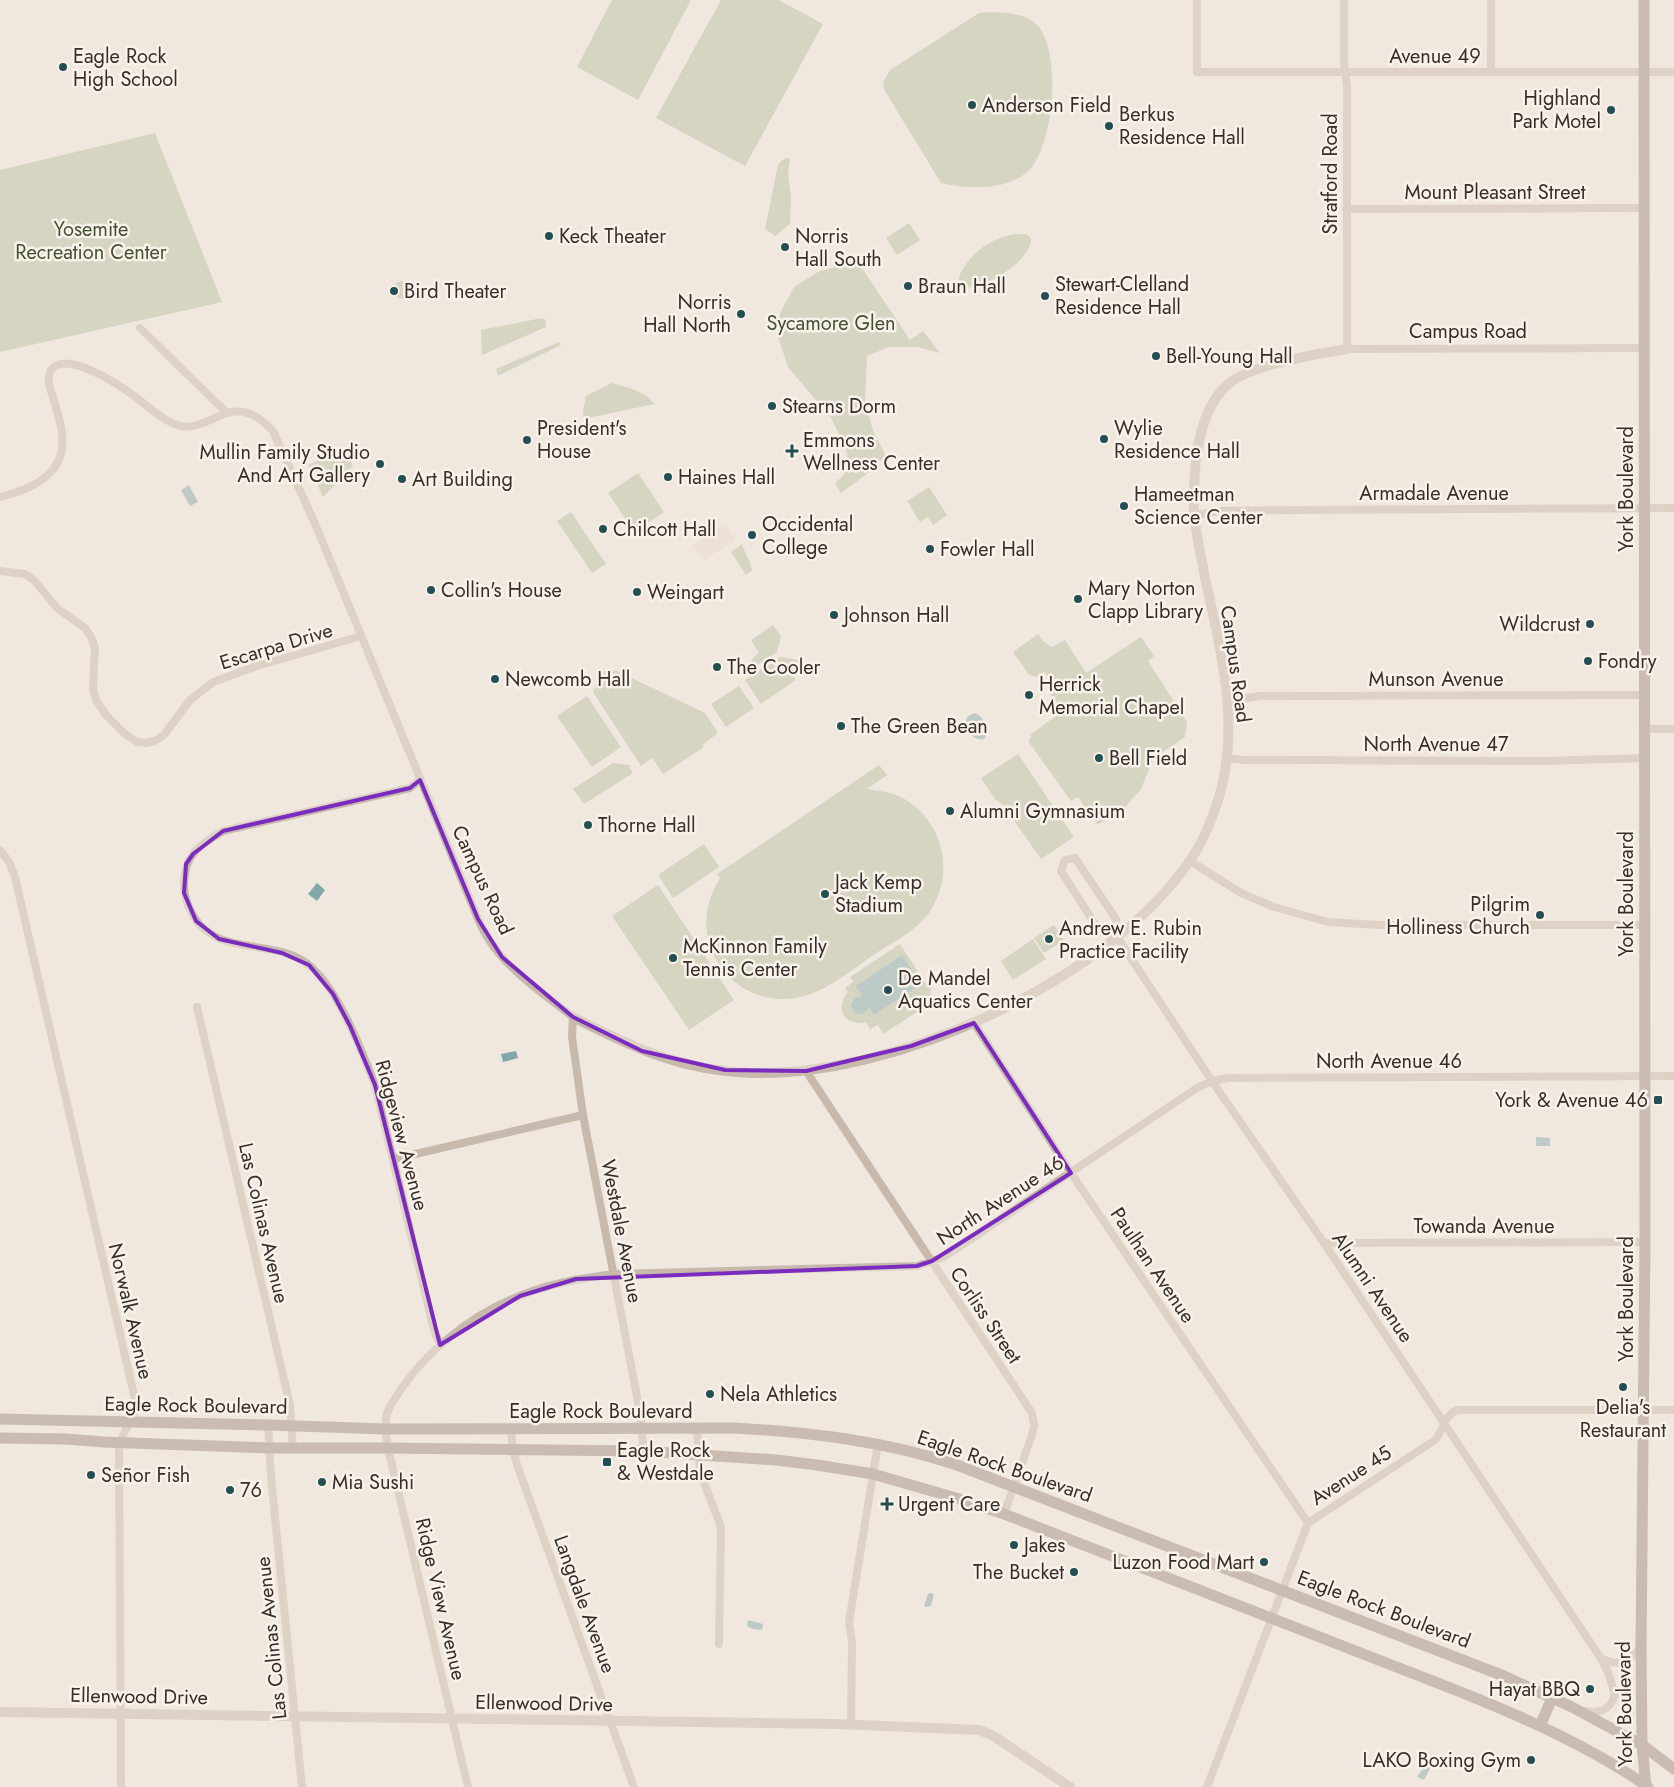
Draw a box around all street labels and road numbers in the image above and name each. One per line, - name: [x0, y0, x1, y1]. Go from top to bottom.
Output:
- street label: Avenue 49: [1389, 42, 1481, 71]
- street label: Stratford Road: [1316, 113, 1345, 235]
- street label: Mount Pleasant Street: [1404, 178, 1586, 207]
- street label: Campus Road: [1409, 317, 1527, 346]
- street label: York Boulevard: [1612, 426, 1641, 552]
- street label: Armadale Avenue: [1359, 479, 1509, 508]
- street label: Campus Road: [1213, 604, 1258, 725]
- street label: Escarpa Drive: [216, 616, 336, 677]
- street label: Munson Avenue: [1369, 665, 1503, 694]
- street label: North Avenue 47: [1363, 730, 1509, 759]
- street label: Campus Road: [444, 821, 521, 940]
- street label: York Boulevard: [1612, 831, 1641, 957]
- street label: North Avenue 46: [1316, 1047, 1462, 1076]
- street label: Ridgeview Avenue: [367, 1056, 436, 1214]
- street label: Las Colinas Avenue: [231, 1140, 296, 1306]
- street label: North Avenue 46: [931, 1148, 1069, 1252]
- street label: Westdale Avenue: [593, 1157, 650, 1305]
- street label: Paulhan Avenue: [1103, 1202, 1202, 1329]
- street label: Towanda Avenue: [1414, 1212, 1554, 1241]
- street label: Alumni Avenue: [1325, 1226, 1420, 1348]
- street label: York Boulevard: [1612, 1236, 1641, 1362]
- street label: Norwalk Avenue: [101, 1240, 160, 1382]
- street label: Corliss Street: [942, 1261, 1029, 1370]
- street label: Eagle Rock Boulevard: [104, 1389, 288, 1422]
- street label: Eagle Rock Boulevard: [509, 1397, 693, 1426]
- street label: Eagle Rock Boulevard: [913, 1423, 1096, 1510]
- street label: Avenue 45: [1305, 1438, 1397, 1512]
- street label: Ridge View Avenue: [408, 1515, 473, 1683]
- street label: Langdale Avenue: [546, 1531, 623, 1677]
- street label: Las Colinas Avenue: [249, 1555, 294, 1721]
- street label: Eagle Rock Boulevard: [1293, 1563, 1475, 1656]
- street label: York Boulevard: [1609, 1641, 1640, 1767]
- street label: Ellenwood Drive: [70, 1681, 208, 1712]
- street label: Ellenwood Drive: [475, 1688, 613, 1719]

